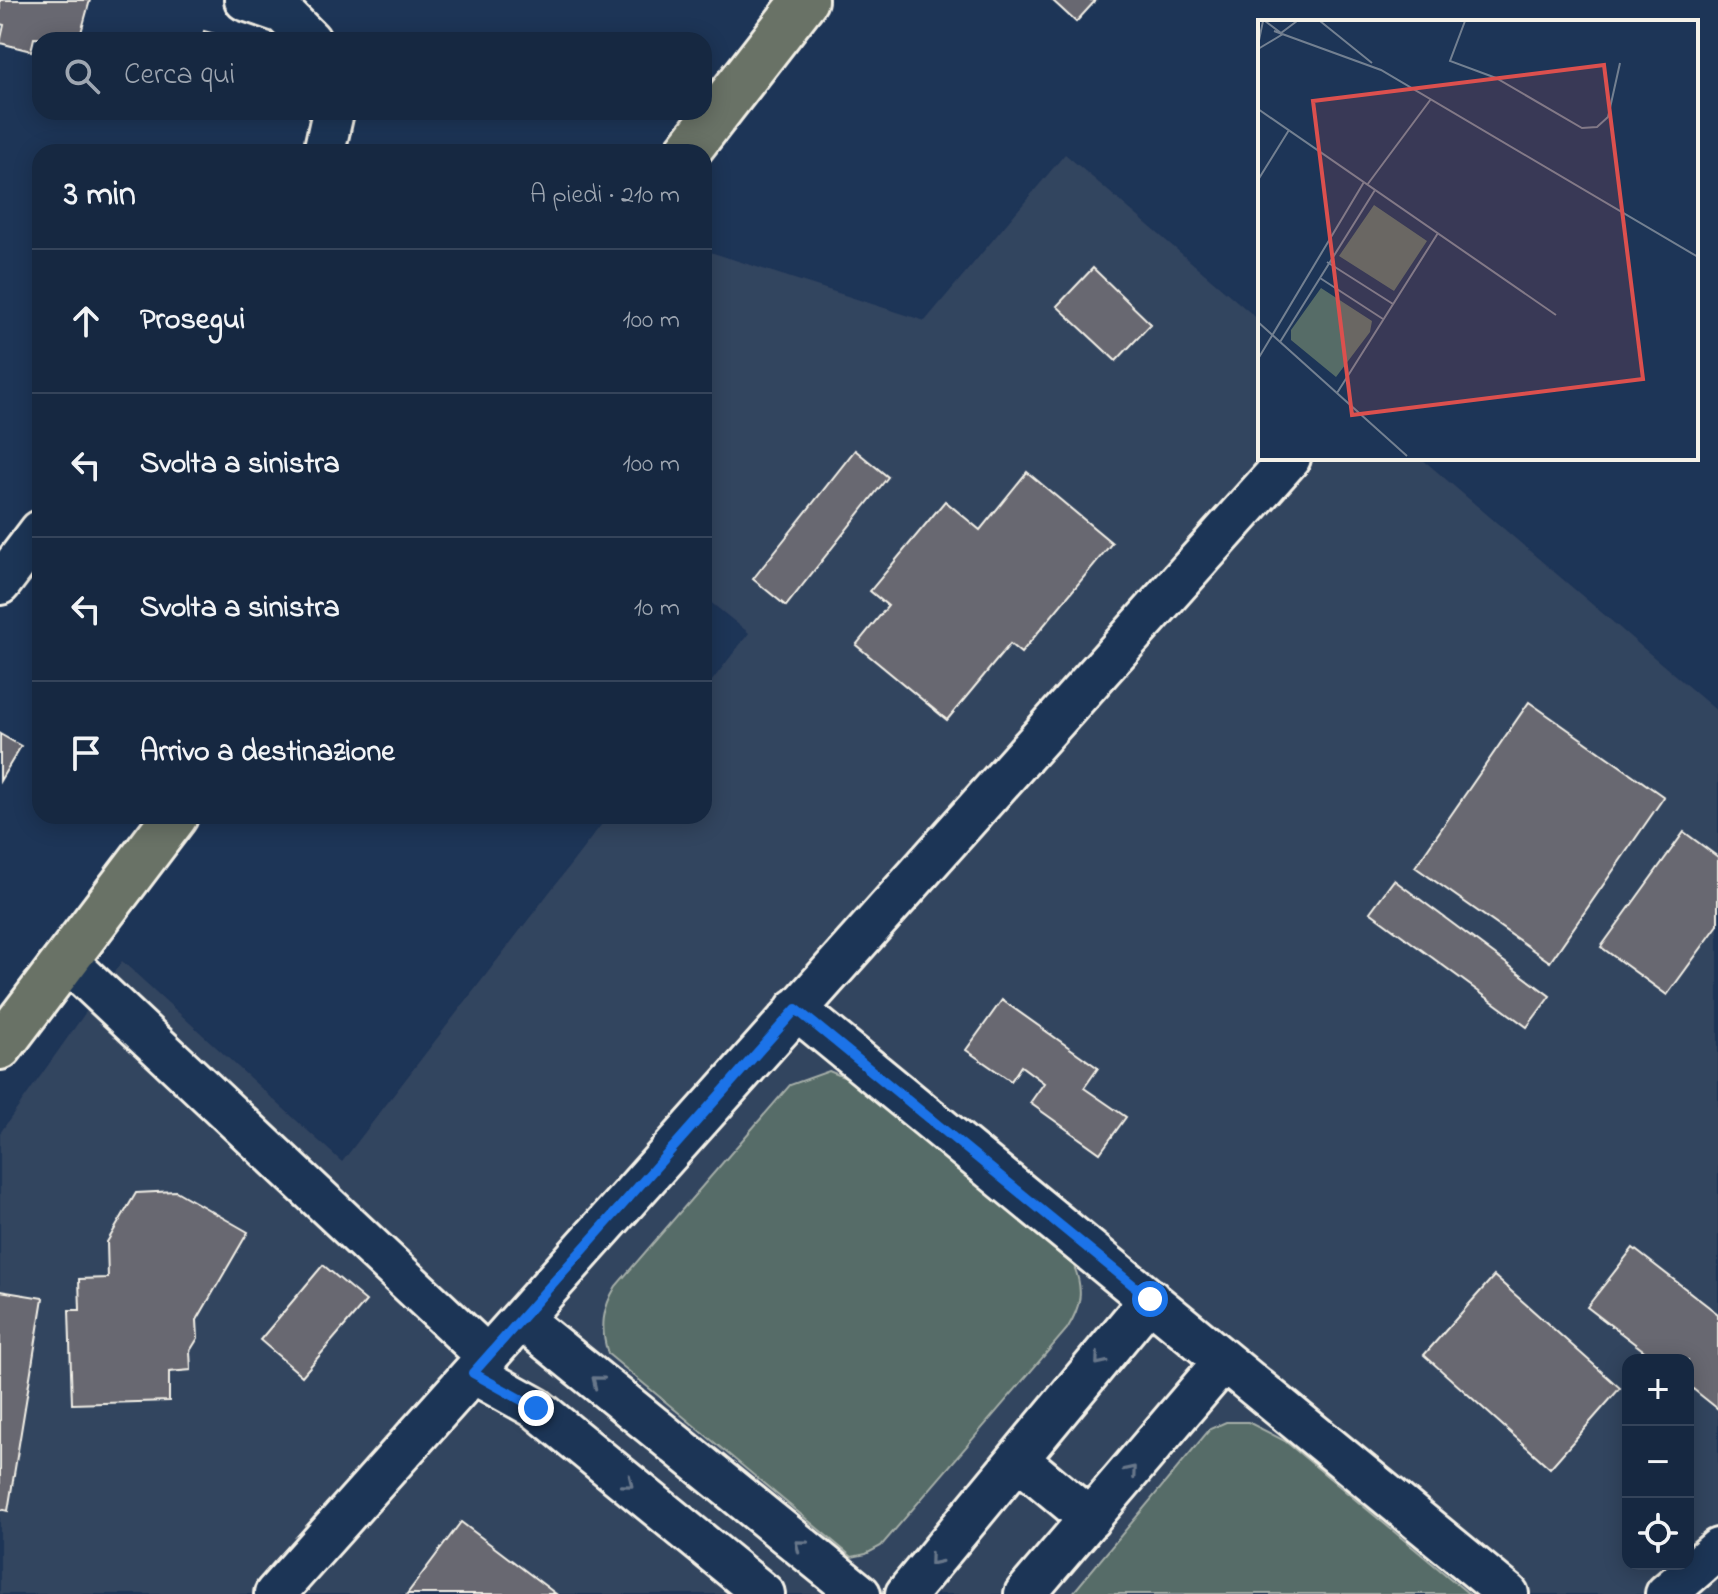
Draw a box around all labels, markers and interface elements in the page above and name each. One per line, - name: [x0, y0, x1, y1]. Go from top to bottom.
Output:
- inset map: [1258, 20, 1698, 460]
- search box: [32, 32, 712, 120]
- icon: search: [60, 54, 104, 98]
- text: Cerca qui: [124, 54, 235, 98]
- text: 3 min: [64, 171, 136, 221]
- text: A piedi · 210 m: [530, 177, 680, 215]
- icon: ahead: [64, 299, 108, 343]
- text: Prosegui: [140, 299, 245, 343]
- text: 100 m: [623, 302, 680, 340]
- icon: left: [64, 443, 108, 487]
- text: Svolta a sinistra: [140, 443, 340, 487]
- text: 100 m: [623, 446, 680, 484]
- icon: left: [64, 587, 108, 631]
- text: Svolta a sinistra: [140, 587, 340, 631]
- text: 10 m: [634, 590, 680, 628]
- icon: arrive: [64, 731, 108, 775]
- text: Arrivo a destinazione: [140, 731, 395, 775]
- route start: [1132, 1281, 1168, 1317]
- one-way arrow: [1095, 1350, 1110, 1365]
- map controls: [1622, 1354, 1694, 1570]
- button: +: [1622, 1354, 1694, 1426]
- one-way arrow: [592, 1376, 607, 1391]
- route end: [518, 1390, 554, 1426]
- button: −: [1622, 1426, 1694, 1498]
- one-way arrow: [1121, 1466, 1136, 1480]
- one-way arrow: [618, 1473, 633, 1488]
- button: locate: [1622, 1498, 1694, 1570]
- one-way arrow: [794, 1540, 809, 1555]
- one-way arrow: [929, 1551, 944, 1565]

